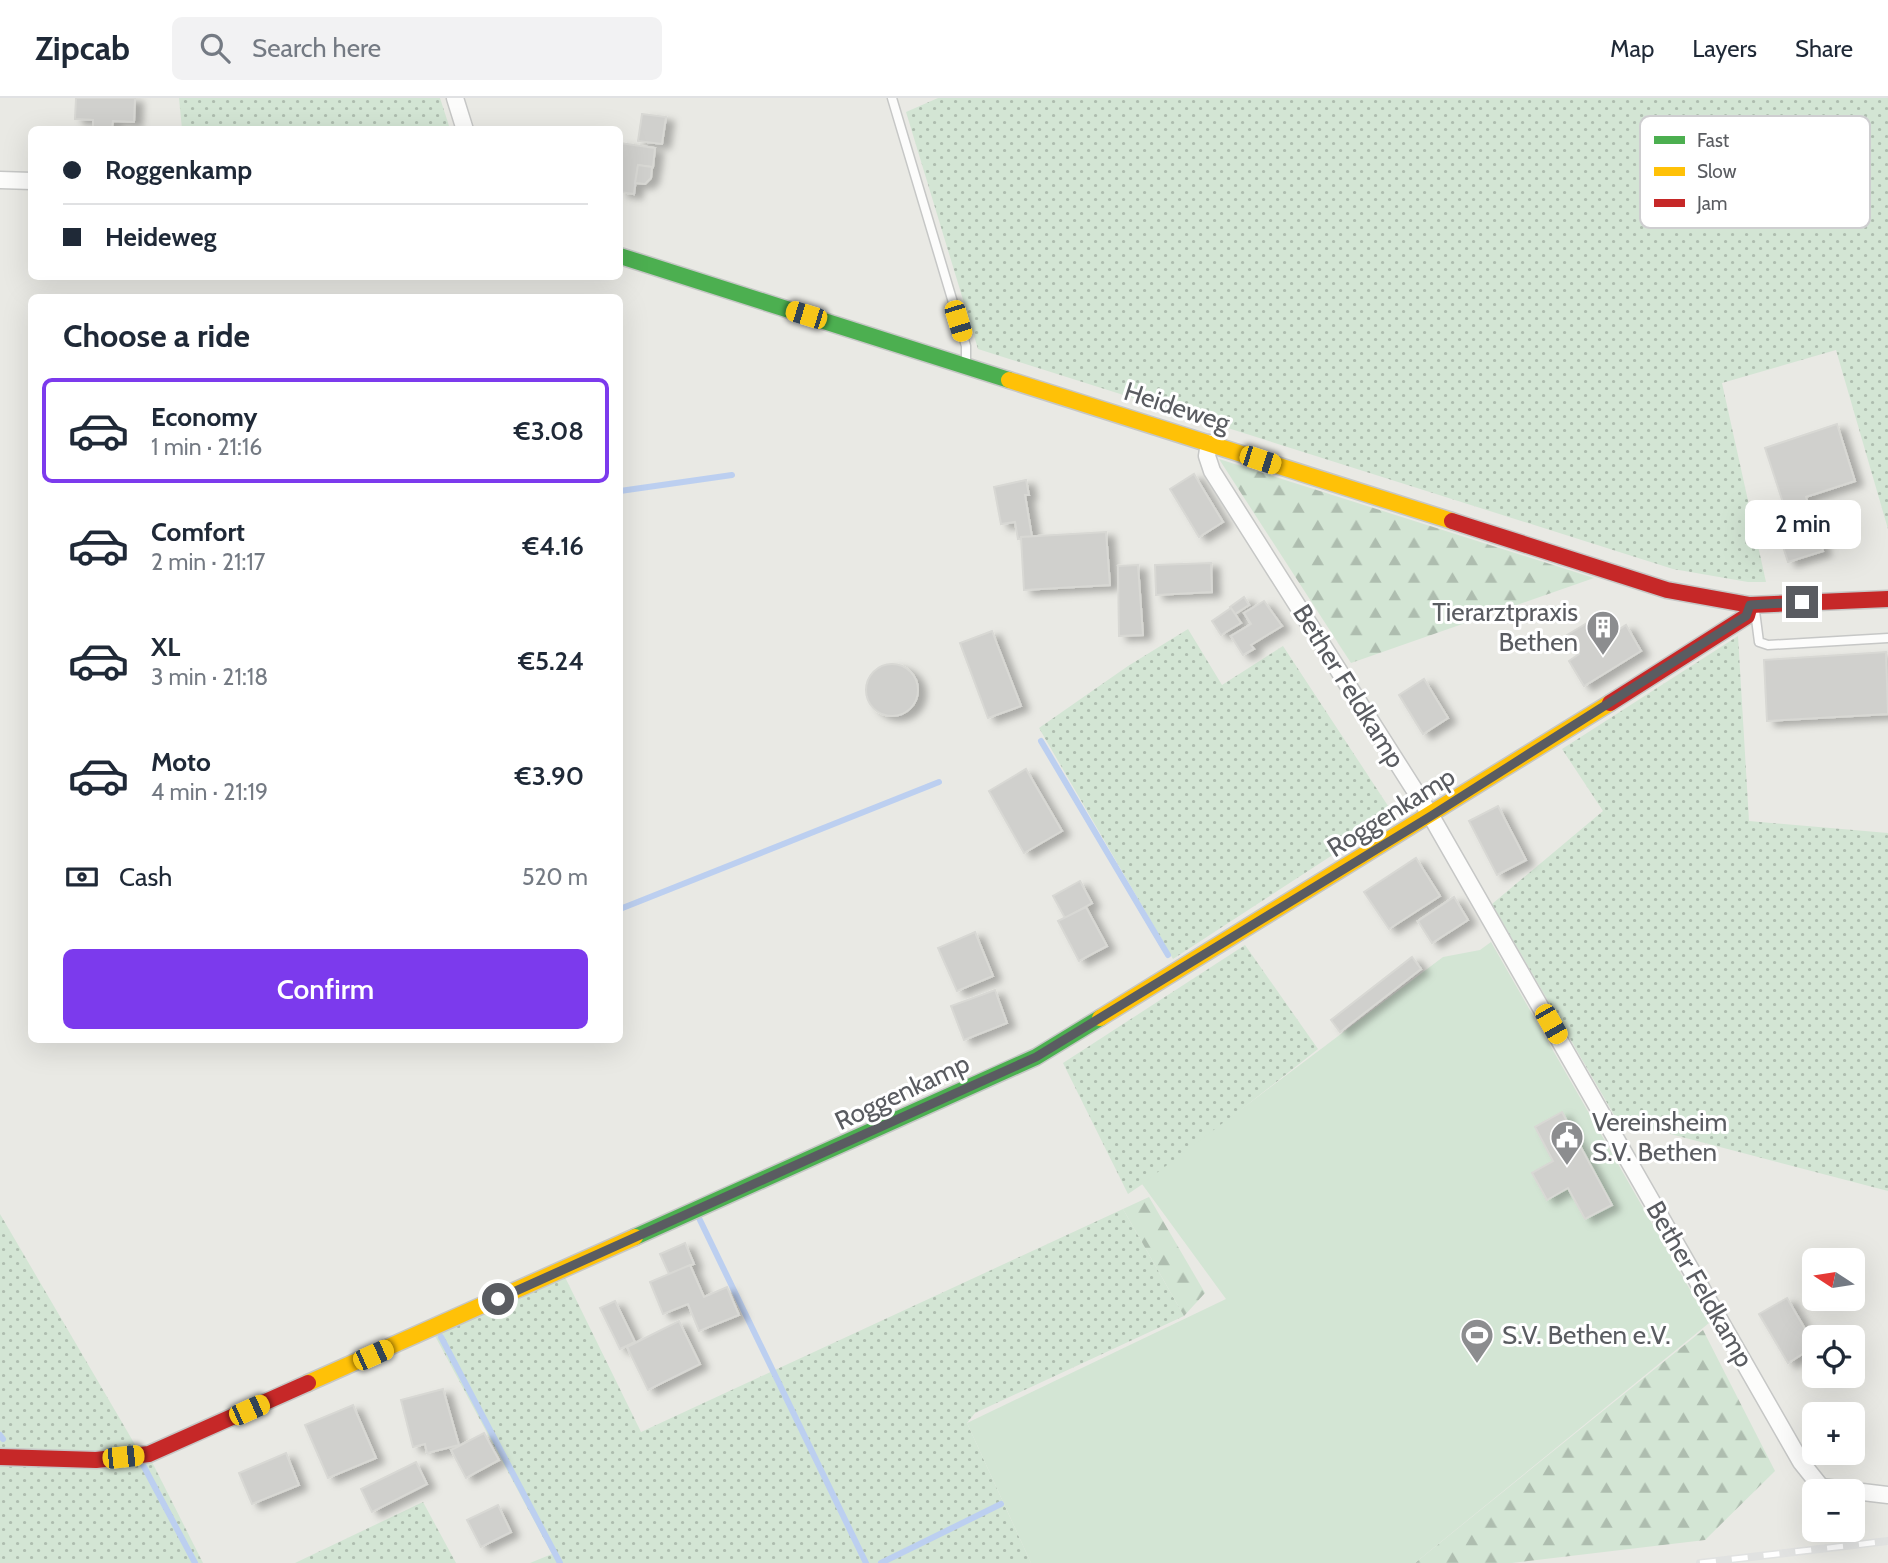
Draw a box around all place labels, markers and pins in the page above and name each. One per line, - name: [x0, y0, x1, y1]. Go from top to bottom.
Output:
- place label: Tierarztpraxis Bethen: [1432, 596, 1578, 658]
- building icon: Tierarztpraxis Bethen: [1584, 608, 1622, 657]
- place label: Vereinsheim S.V. Bethen: [1592, 1106, 1727, 1168]
- public building icon: Vereinsheim S.V. Bethen: [1548, 1118, 1586, 1167]
- sports icon: S.V. Bethen e.V.: [1458, 1316, 1496, 1365]
- place label: S.V. Bethen e.V.: [1502, 1319, 1671, 1351]

